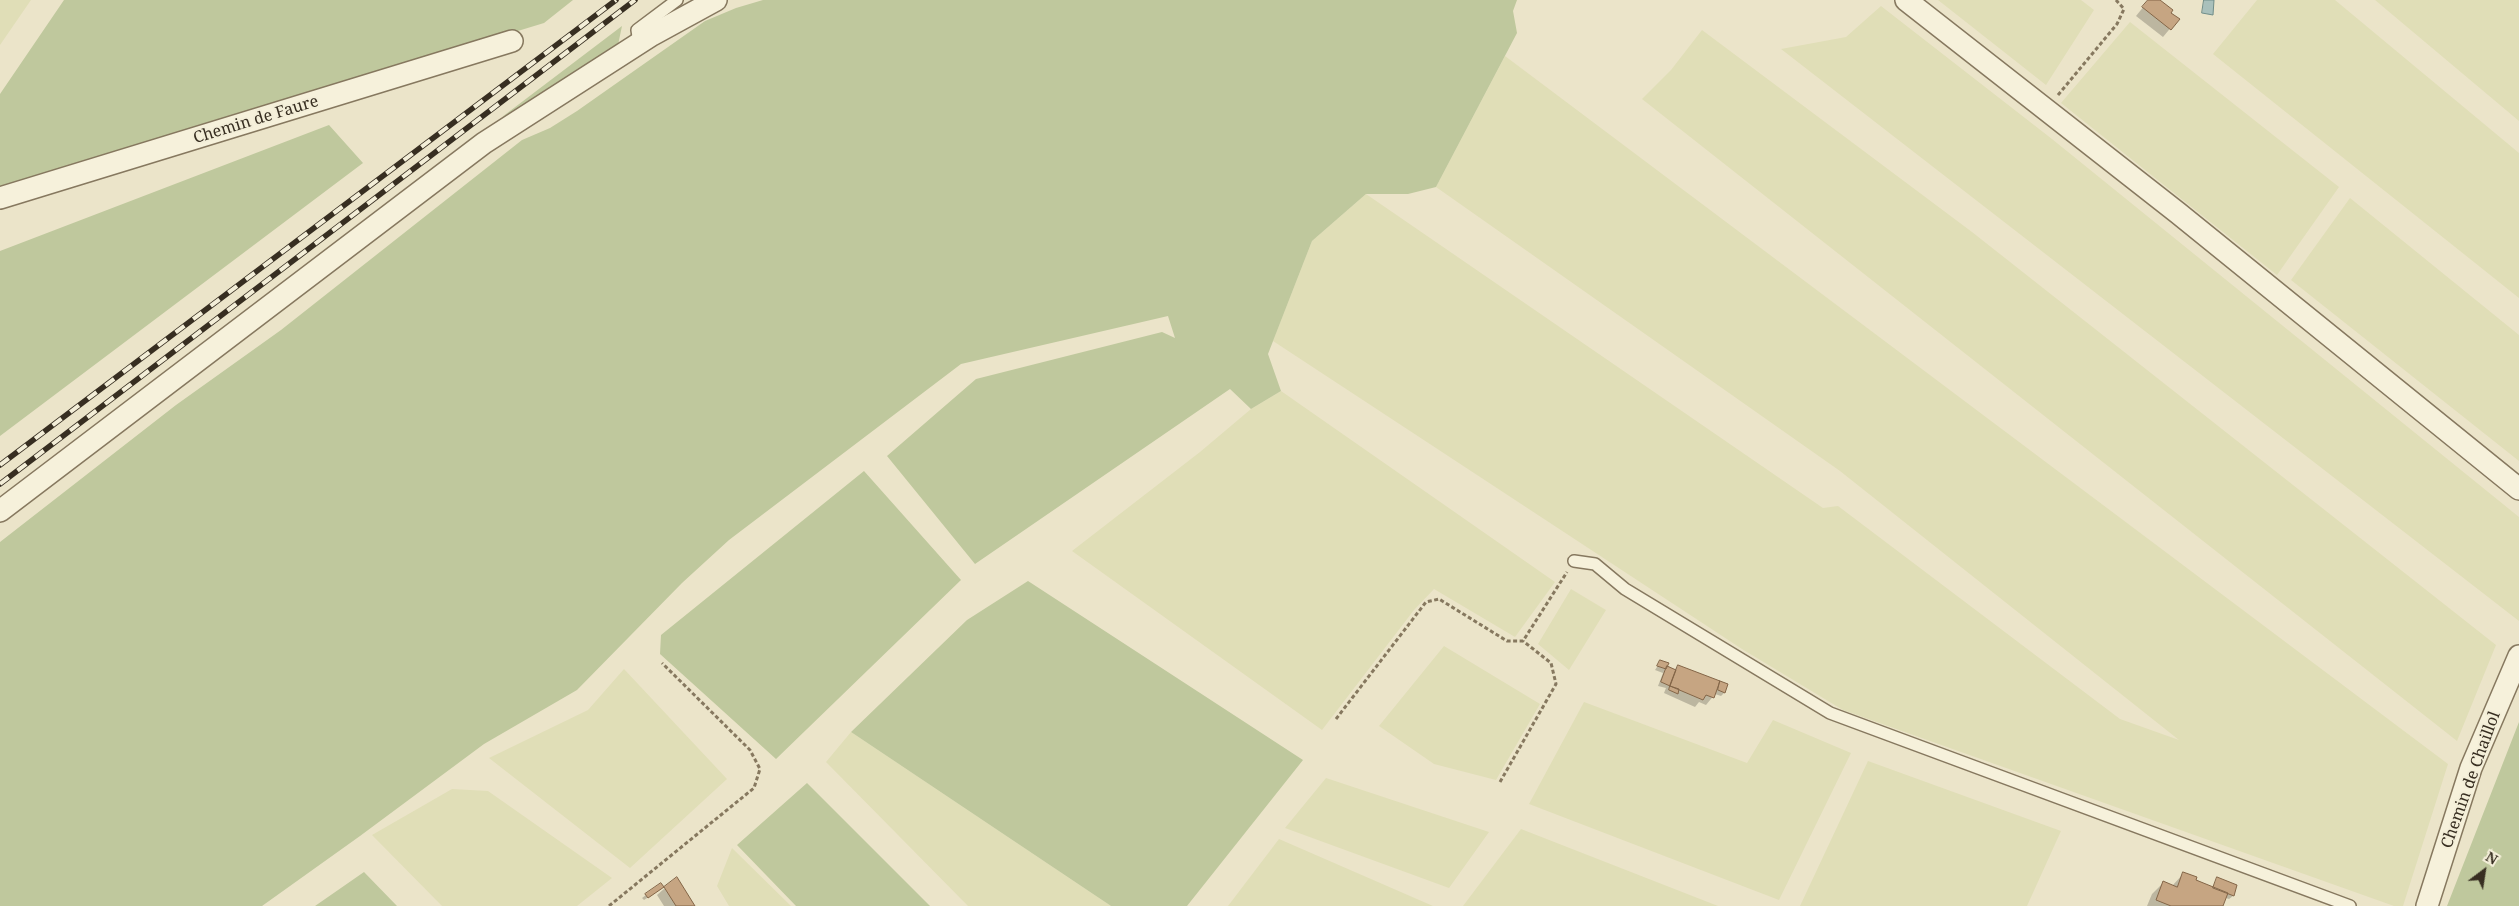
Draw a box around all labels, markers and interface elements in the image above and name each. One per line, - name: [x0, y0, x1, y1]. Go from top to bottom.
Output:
- street label: Chemin de Faure: [191, 92, 321, 148]
- street label: Chemin de Chaillol: [2437, 709, 2505, 851]
- north arrow: [2459, 846, 2509, 896]
- text: N: [2482, 847, 2502, 869]

